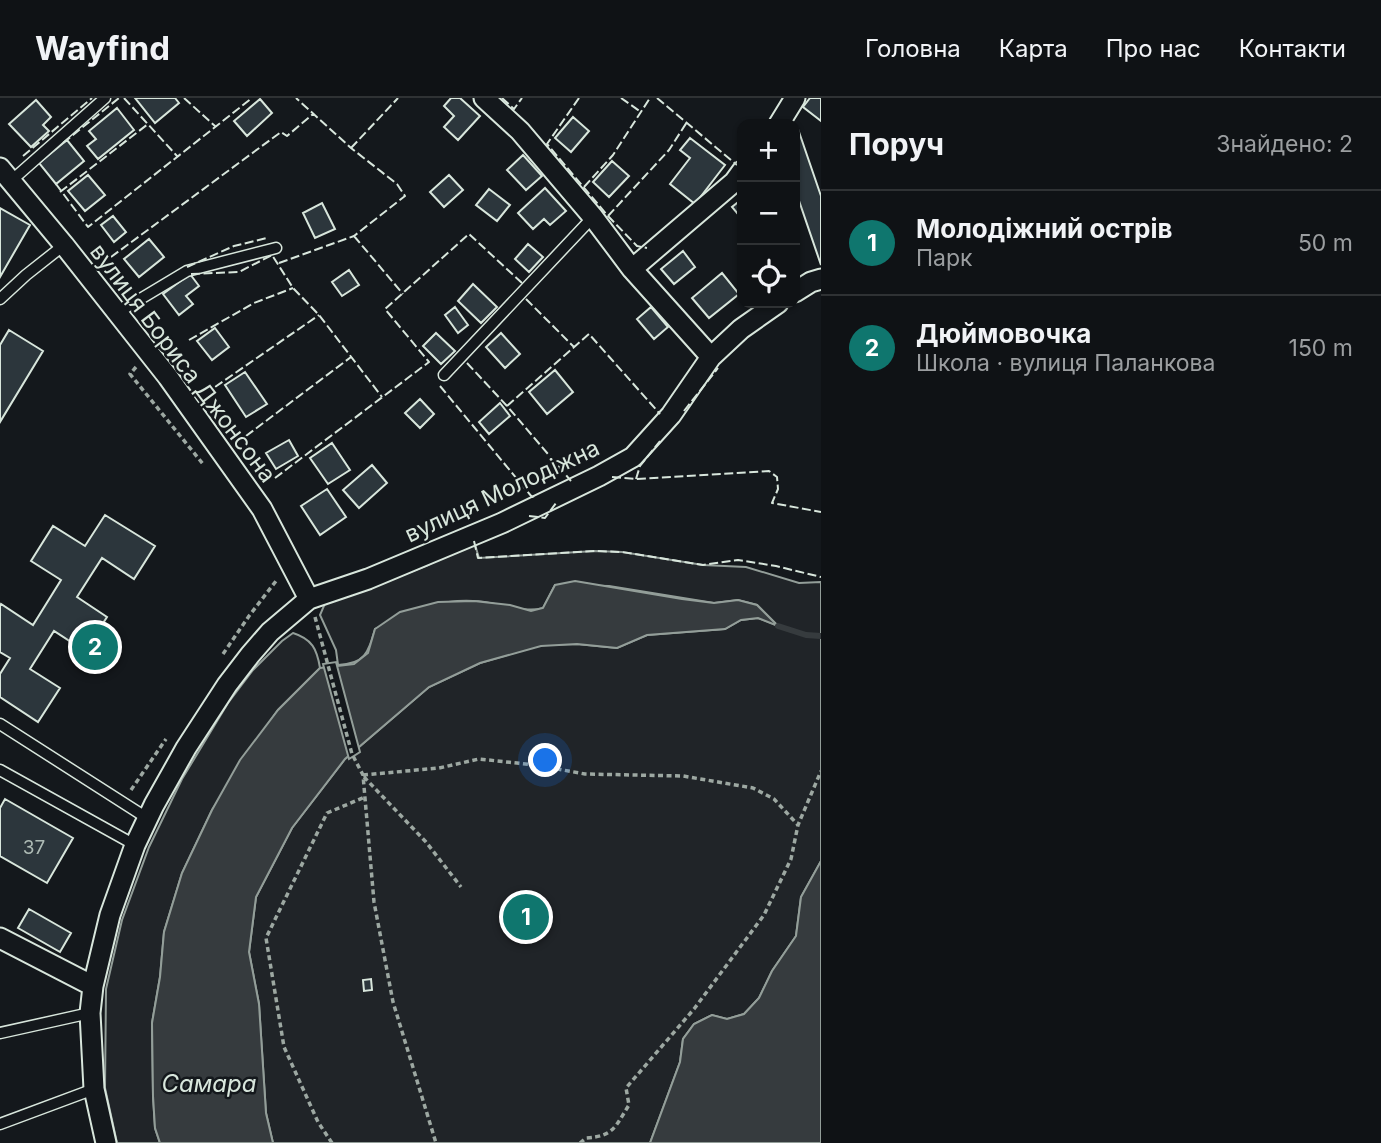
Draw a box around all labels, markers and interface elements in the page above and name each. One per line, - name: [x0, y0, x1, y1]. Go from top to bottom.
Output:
- text: Wayfind: [35, 28, 170, 68]
- text: Головна: [865, 34, 961, 63]
- text: Карта: [999, 34, 1068, 63]
- text: Про нас: [1106, 34, 1201, 63]
- text: Контакти: [1239, 34, 1346, 63]
- map controls: [737, 119, 800, 308]
- button: +: [737, 119, 800, 182]
- text: Поруч: [849, 126, 944, 162]
- text: Знайдено: 2: [1216, 130, 1353, 158]
- button: −: [737, 182, 800, 245]
- text: Молодіжний острів: [916, 213, 1173, 244]
- text: 1: [867, 229, 877, 257]
- text: 50 m: [1298, 229, 1353, 257]
- street label: вулиця Бориса Джонсона: [84, 238, 282, 488]
- text: Парк: [916, 244, 973, 272]
- button: locate: [737, 245, 800, 308]
- text: Дюймовочка: [916, 318, 1091, 349]
- text: 2: [865, 334, 879, 362]
- text: 150 m: [1289, 334, 1353, 362]
- text: Школа · вулиця Паланкова: [916, 349, 1216, 377]
- street label: вулиця Молодіжна: [400, 434, 604, 548]
- pin: 2: [72, 621, 118, 673]
- your location: [528, 743, 562, 777]
- house number: 37: [23, 836, 45, 859]
- pin: 1: [503, 891, 549, 943]
- water label: Самара: [161, 1069, 257, 1098]

